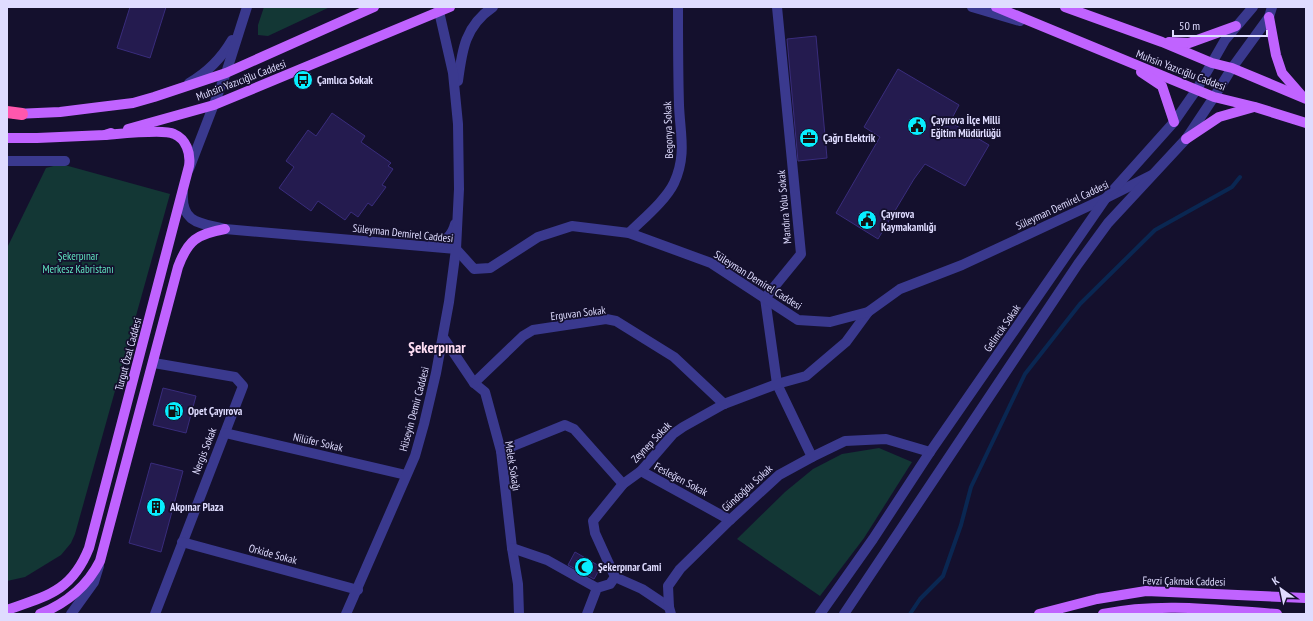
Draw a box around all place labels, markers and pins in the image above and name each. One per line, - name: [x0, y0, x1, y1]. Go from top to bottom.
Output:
- bus stop icon: Çamlıca Sokak: [292, 69, 314, 91]
- place label: Çamlıca Sokak: [317, 73, 373, 87]
- place label: Çayırova İlçe Milli Eğitim Müdürlüğü: [931, 113, 1001, 140]
- public building icon: Çayırova İlçe Milli Eğitim Müdürlüğü: [906, 115, 928, 137]
- office icon: Çağrı Elektrik: [798, 127, 820, 149]
- place label: Çağrı Elektrik: [823, 131, 876, 145]
- place label: Çayırova Kaymakamlığı: [881, 207, 936, 234]
- public building icon: Çayırova Kaymakamlığı: [856, 209, 878, 231]
- fuel station icon: Opet Çayırova: [163, 400, 185, 422]
- place label: Opet Çayırova: [188, 404, 243, 418]
- building icon: Akpınar Plaza: [145, 496, 167, 518]
- place label: Akpınar Plaza: [169, 500, 224, 514]
- mosque icon: Şekerpınar Cami: [573, 556, 595, 578]
- place label: Şekerpınar Cami: [598, 560, 662, 574]

